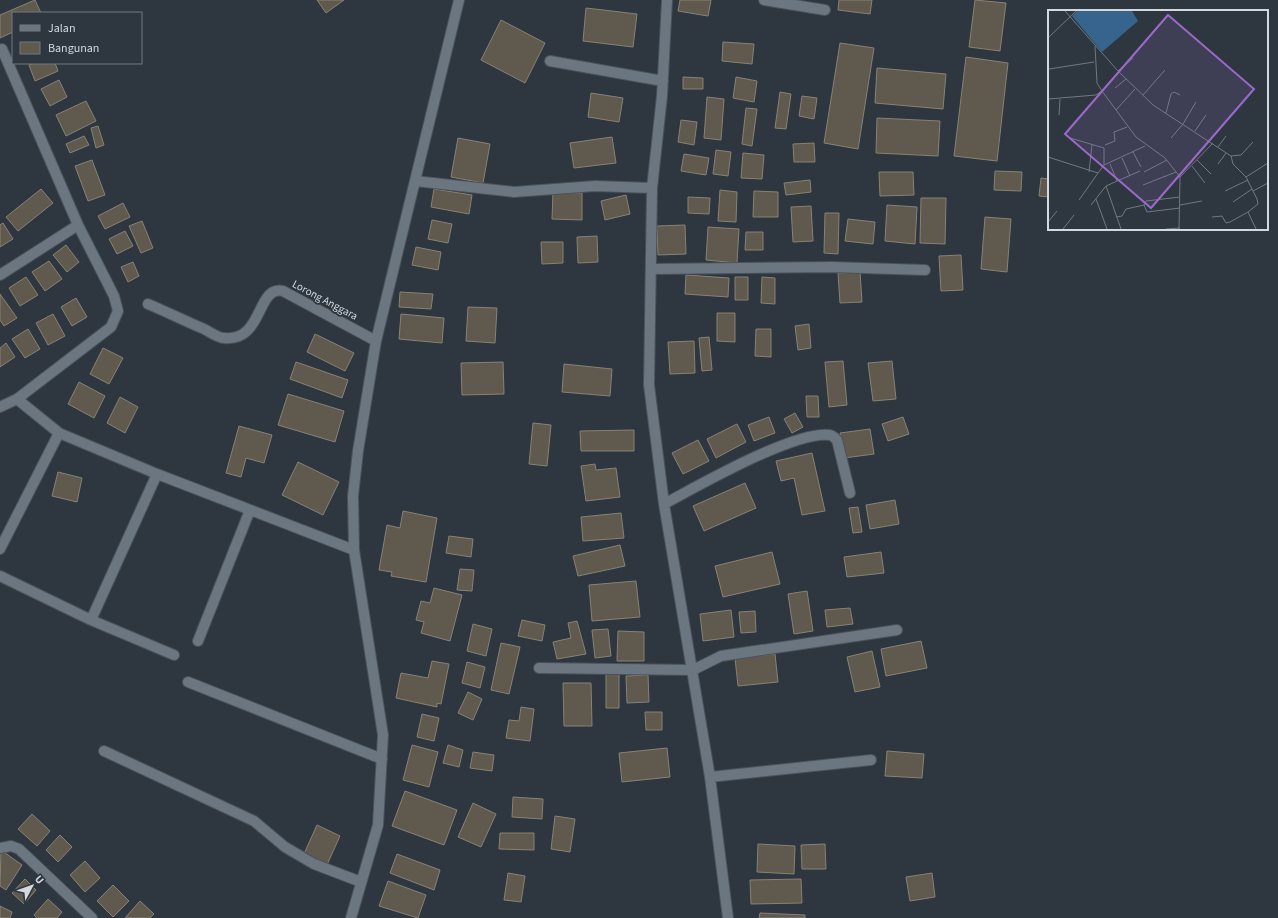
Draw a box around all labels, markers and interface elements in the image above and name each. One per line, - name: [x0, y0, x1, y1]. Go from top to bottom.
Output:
- inset map: [1048, 10, 1268, 230]
- legend: [12, 12, 142, 64]
- text: Jalan: [48, 20, 75, 37]
- text: Bangunan: [48, 40, 99, 57]
- street label: Lorong Anggara: [290, 276, 360, 324]
- north arrow: [12, 866, 52, 906]
- text: U: [31, 872, 47, 887]

